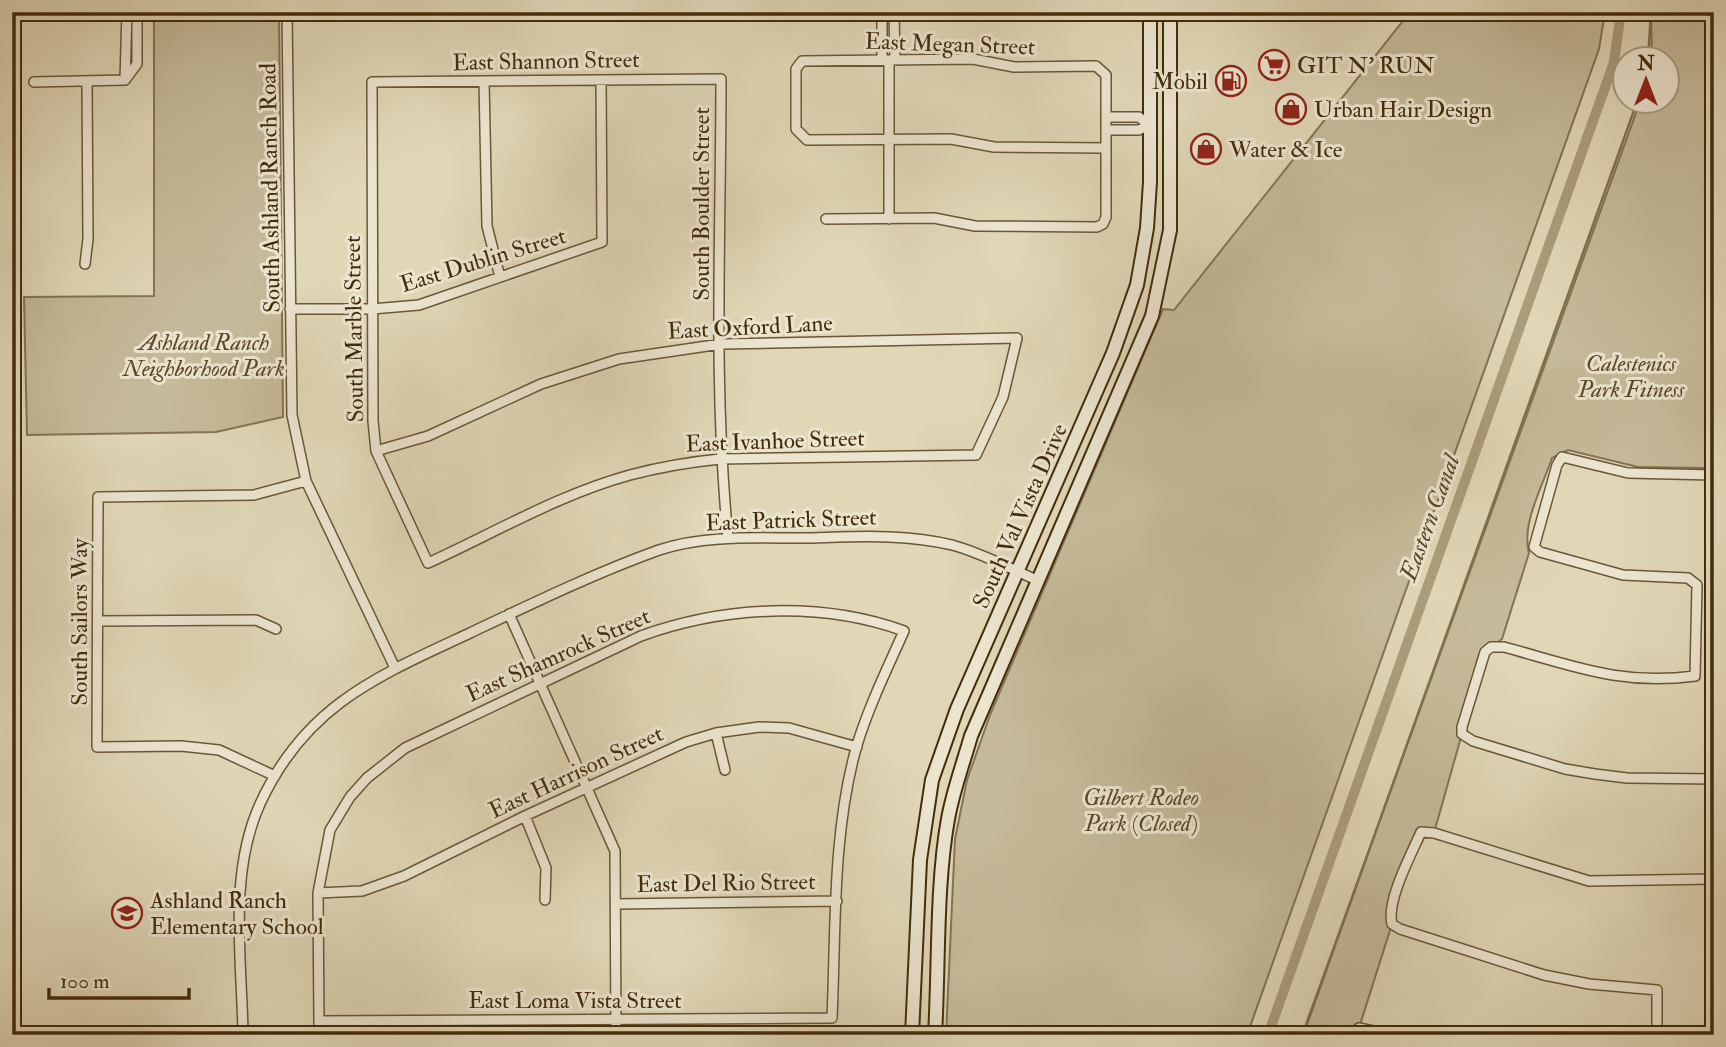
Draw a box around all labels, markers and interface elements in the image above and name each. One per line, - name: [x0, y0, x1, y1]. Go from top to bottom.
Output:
- street label: East Megan Street: [864, 27, 1036, 61]
- street label: East Shannon Street: [452, 45, 640, 77]
- north arrow: [1610, 46, 1680, 116]
- supermarket icon: GIT N' RUN: [1257, 48, 1291, 82]
- place label: GIT N' RUN: [1297, 51, 1435, 80]
- text: N: [1636, 52, 1655, 76]
- street label: South Ashland Ranch Road: [253, 63, 287, 313]
- fuel station icon: Mobil: [1214, 64, 1248, 98]
- place label: Mobil: [1152, 67, 1208, 96]
- shop icon: Urban Hair Design: [1274, 92, 1308, 126]
- place label: Urban Hair Design: [1314, 95, 1492, 124]
- street label: South Boulder Street: [687, 107, 716, 301]
- shop icon: Water & Ice: [1189, 132, 1223, 166]
- place label: Water & Ice: [1228, 135, 1343, 164]
- street label: East Dublin Street: [396, 221, 570, 299]
- street label: South Marble Street: [338, 235, 370, 423]
- street label: East Oxford Lane: [666, 308, 834, 346]
- park label: Ashland Ranch Neighborhood Park: [122, 328, 285, 383]
- park label: Calestenics Park Fitness: [1577, 349, 1685, 404]
- street label: South Val Vista Drive: [966, 419, 1074, 613]
- street label: East Ivanhoe Street: [685, 423, 865, 459]
- water label: Eastern Canal: [1392, 449, 1468, 587]
- street label: East Patrick Street: [705, 503, 877, 537]
- street label: South Sailors Way: [65, 537, 94, 706]
- street label: East Shamrock Street: [461, 601, 655, 709]
- street label: East Harrison Street: [484, 719, 668, 825]
- park label: Gilbert Rodeo Park (Closed): [1083, 783, 1199, 838]
- street label: East Del Rio Street: [636, 867, 816, 899]
- place label: Ashland Ranch Elementary School: [149, 886, 324, 941]
- school or university icon: Ashland Ranch Elementary School: [110, 896, 144, 930]
- scale bar: [49, 956, 189, 1000]
- text: 100 m: [60, 968, 110, 995]
- street label: East Loma Vista Street: [468, 986, 682, 1015]

